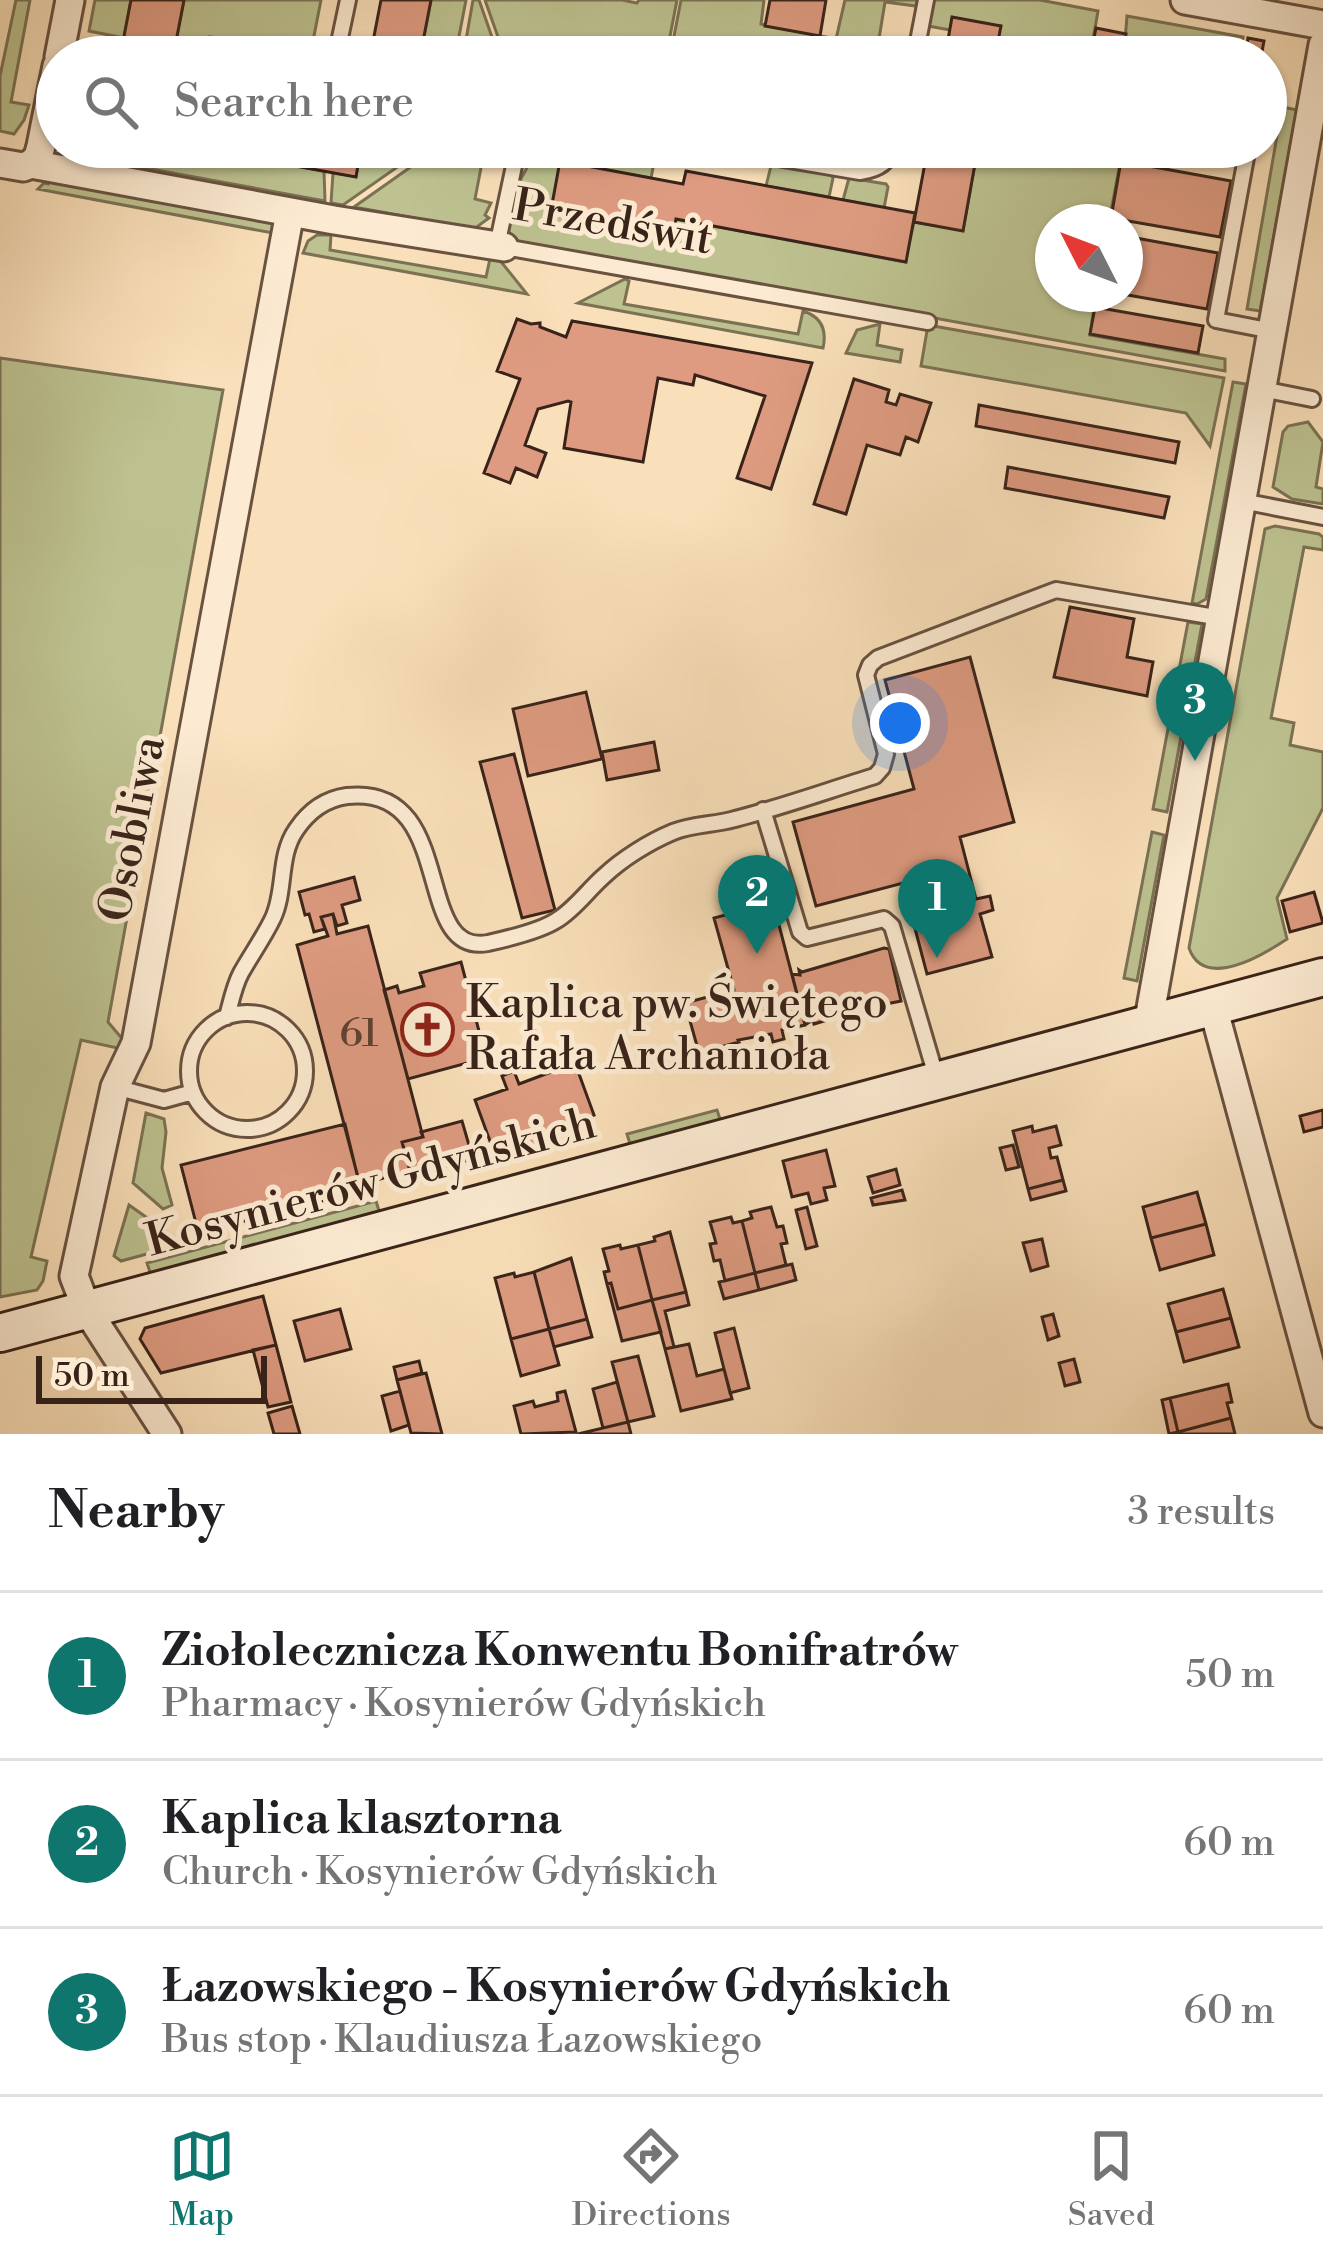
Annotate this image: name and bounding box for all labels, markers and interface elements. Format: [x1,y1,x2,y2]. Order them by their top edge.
search box [36,36,1287,168]
icon: search [78,69,144,135]
text: Search here [174,74,414,131]
street label: Przedświt [509,177,717,269]
north arrow [1035,204,1143,312]
pin: 3 [1156,662,1234,761]
your location [870,693,930,753]
street label: Osobliwa [87,731,179,927]
pin: 2 [718,855,796,954]
pin: 1 [898,859,976,958]
place label: Kaplica pw. Świętego Rafała Archanioła [466,972,888,1084]
church icon: Kaplica pw. Świętego Rafała Archanioła [399,1001,455,1057]
house number: 61 [339,1010,379,1059]
street label: Kosynierów Gdyńskich [140,1095,602,1271]
scale bar [36,1350,267,1403]
text: 50 m [54,1356,130,1397]
text: Nearby [48,1480,224,1544]
text: 3 results [1127,1488,1275,1537]
text: Ziołolecznicza Konwentu Bonifratrów [162,1623,958,1680]
text: 1 [78,1651,96,1700]
text: 50 m [1185,1651,1275,1700]
text: Pharmacy · Kosynierów Gdyńskich [162,1680,766,1729]
text: Kaplica klasztorna [162,1791,562,1848]
text: 2 [75,1819,99,1868]
text: 60 m [1183,1819,1275,1868]
text: Church · Kosynierów Gdyńskich [162,1848,717,1897]
text: Łazowskiego - Kosynierów Gdyńskich [162,1959,950,2016]
text: 3 [75,1987,99,2036]
text: 60 m [1183,1987,1275,2036]
text: Bus stop · Klaudiusza Łazowskiego [162,2016,762,2065]
tab: Map [169,2123,235,2236]
tab: Directions [572,2123,731,2236]
tab: Saved [1068,2123,1154,2236]

